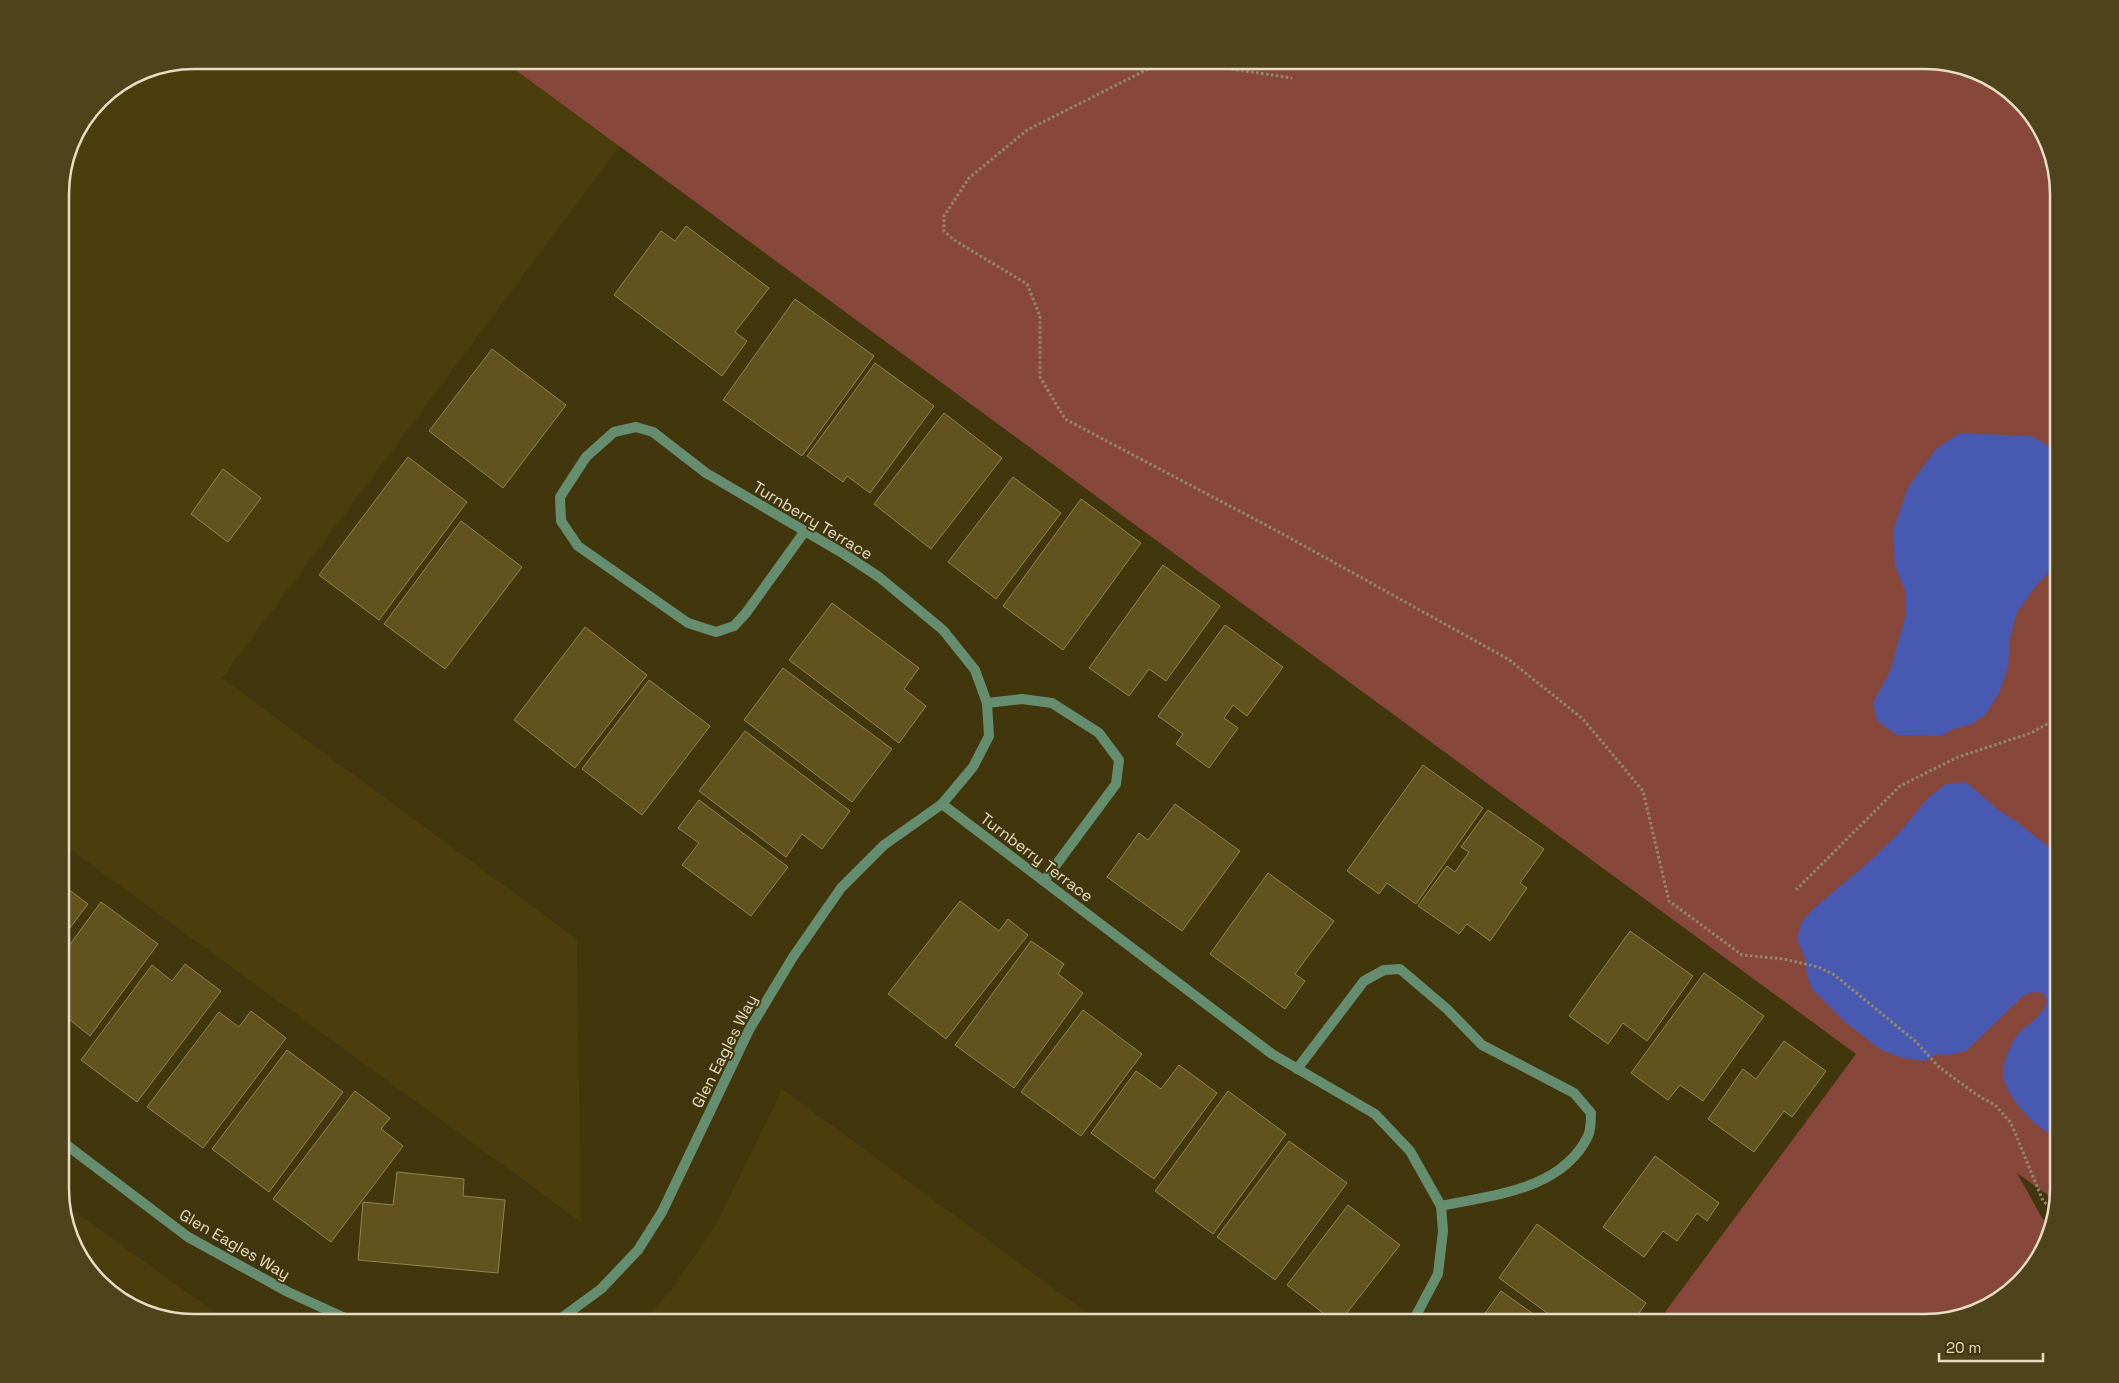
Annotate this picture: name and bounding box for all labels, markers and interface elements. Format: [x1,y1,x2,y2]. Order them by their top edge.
street label: Turnberry Terrace [749,476,877,565]
street label: Turnberry Terrace [976,808,1097,907]
street label: Glen Eagles Way [687,991,762,1112]
street label: Glen Eagles Way [176,1204,294,1285]
scale bar [1939,1330,2043,1362]
text: 20 m [1946,1338,1981,1357]

